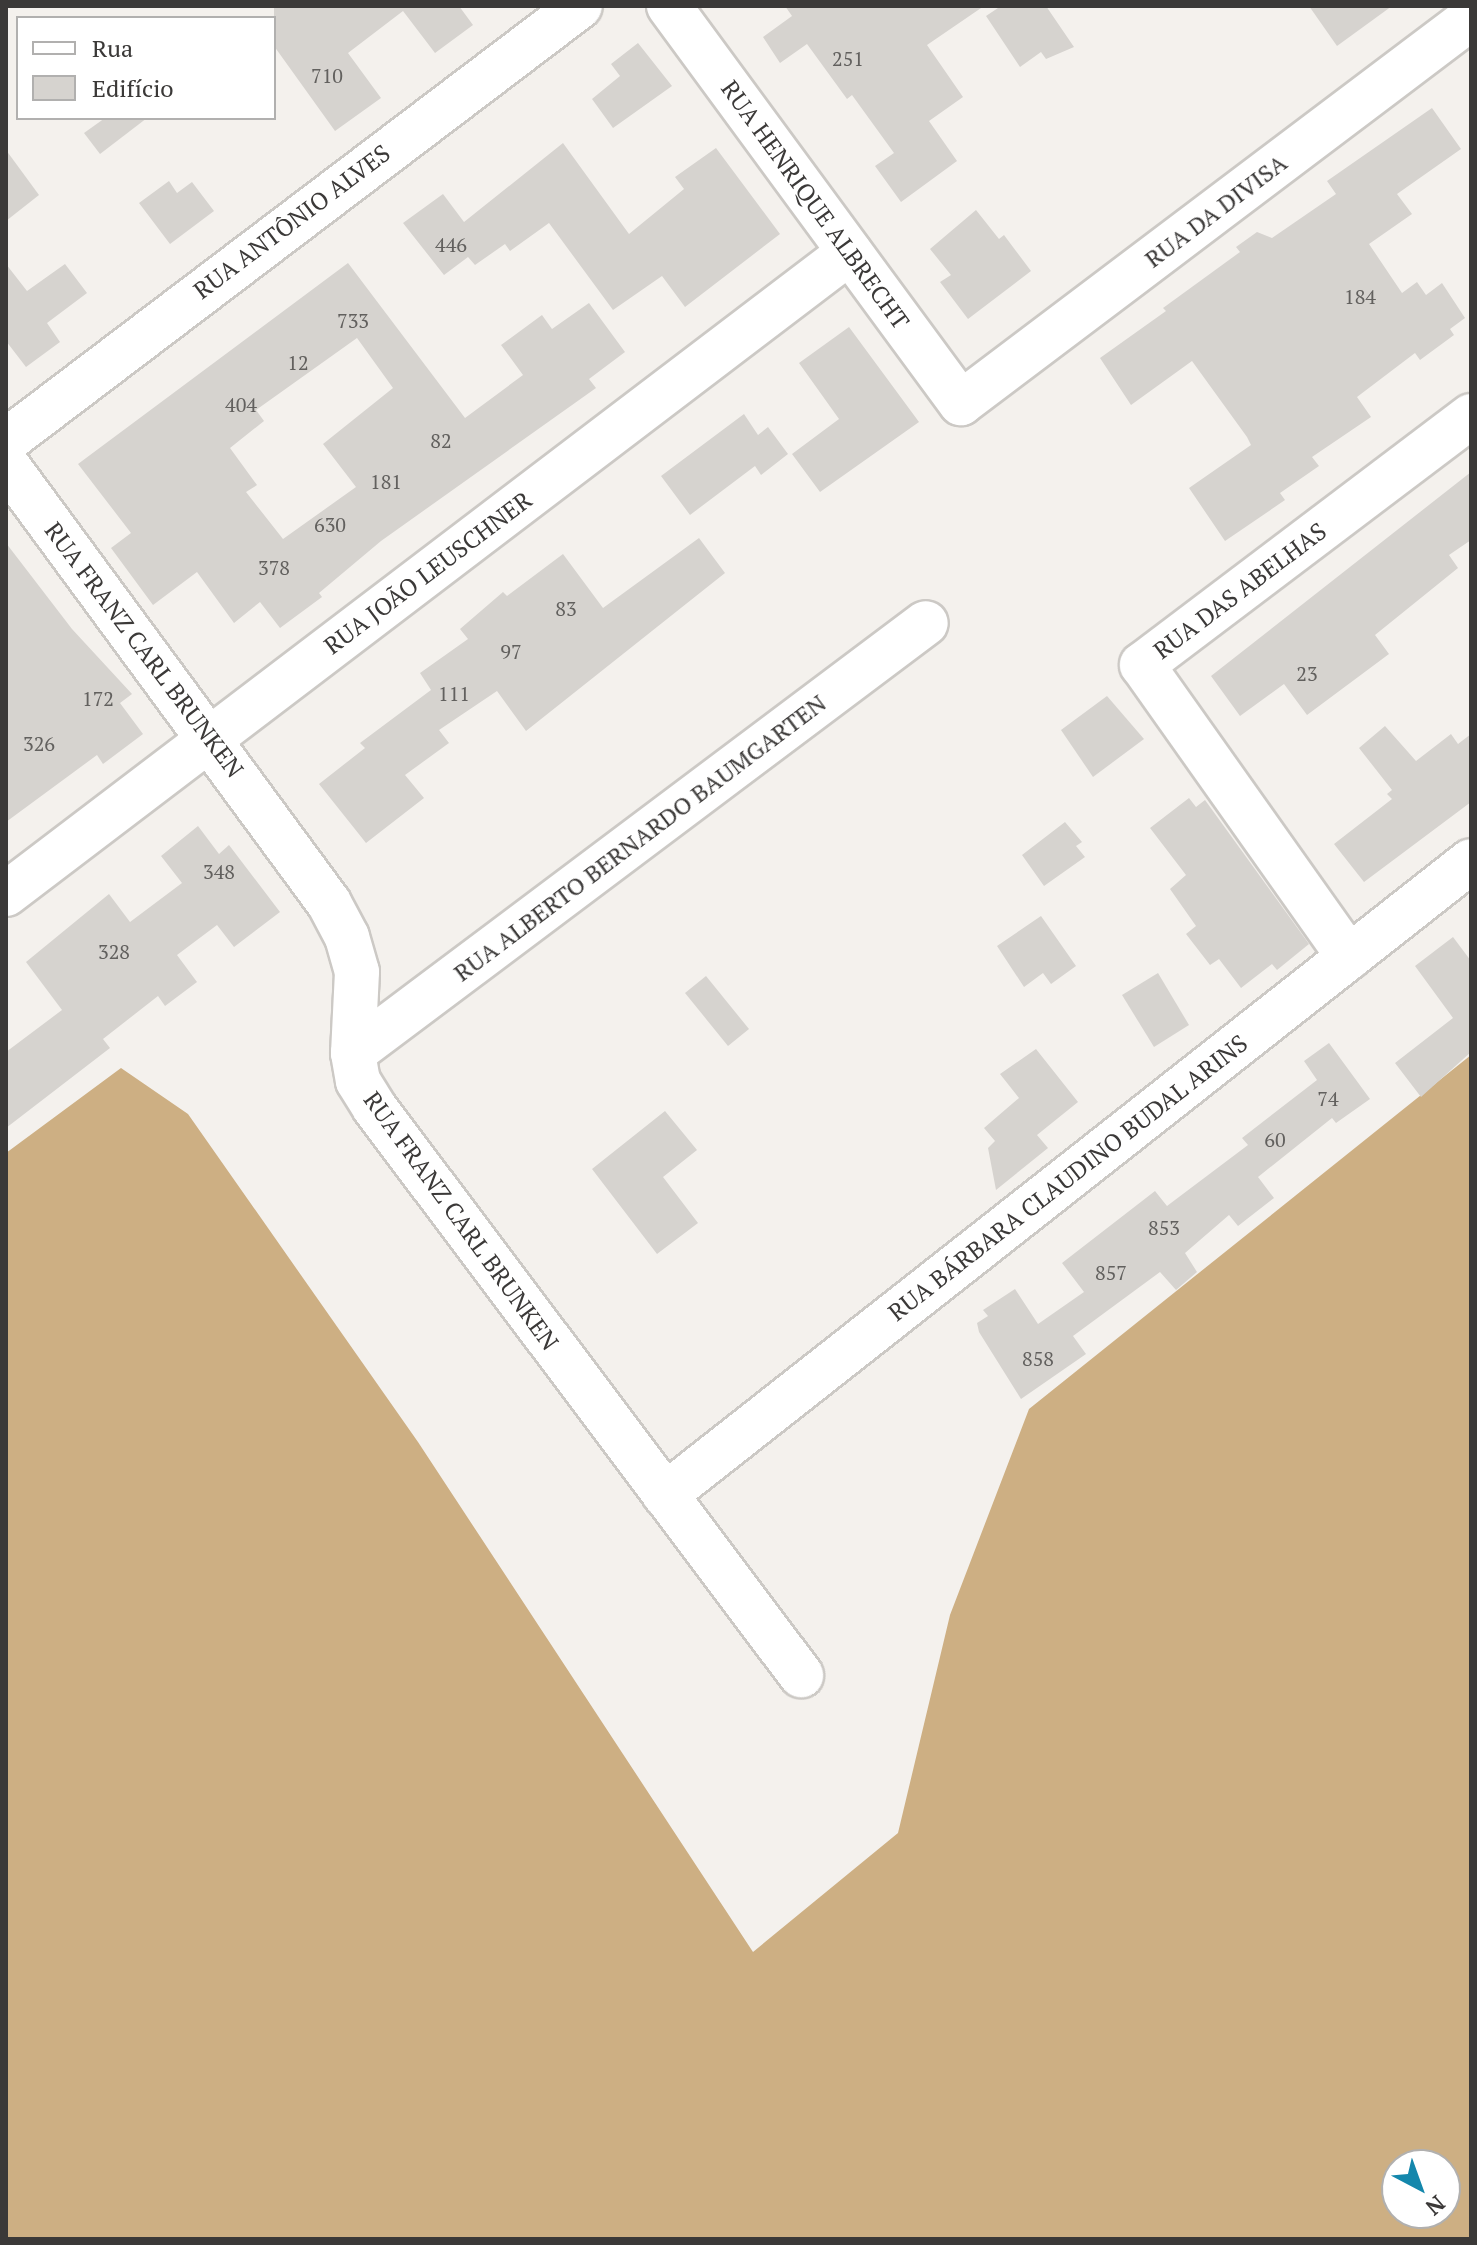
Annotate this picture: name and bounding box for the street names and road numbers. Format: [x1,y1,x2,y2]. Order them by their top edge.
street label: RUA HENRIQUE ALBRECHT [715,75,915,335]
street label: RUA ANTÔNIO ALVES [188,138,396,306]
street label: RUA DA DIVISA [1139,148,1293,274]
street label: RUA JOÃO LEUSCHNER [318,485,538,661]
street label: RUA FRANZ CARL BRUNKEN [38,516,250,784]
street label: RUA DAS ABELHAS [1148,516,1332,666]
street label: RUA ALBERTO BERNARDO BAUMGARTEN [448,688,832,988]
street label: RUA BÁRBARA CLAUDINO BUDAL ARINS [882,1028,1254,1328]
street label: RUA FRANZ CARL BRUNKEN [357,1086,565,1356]

